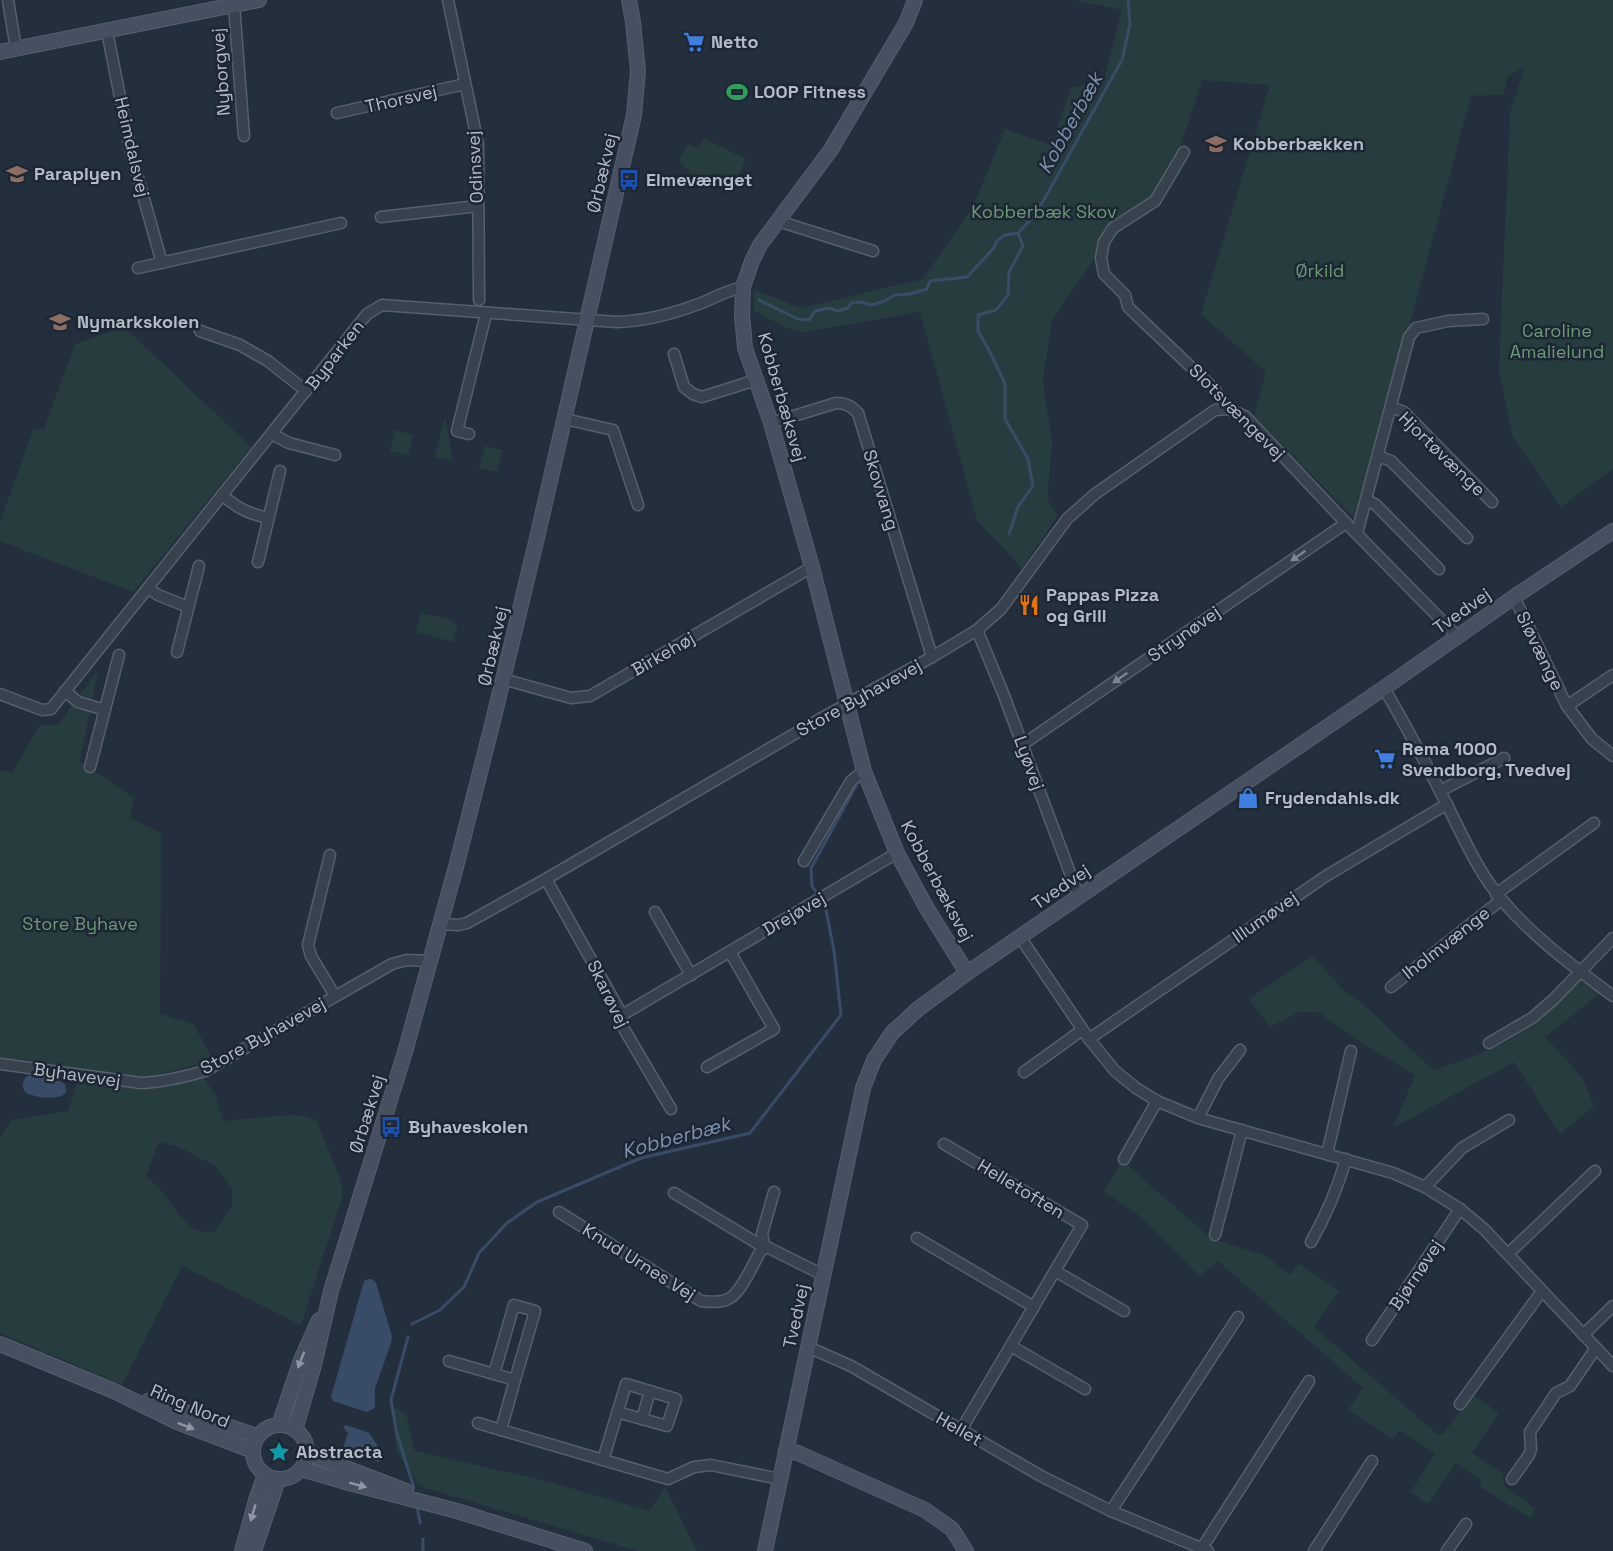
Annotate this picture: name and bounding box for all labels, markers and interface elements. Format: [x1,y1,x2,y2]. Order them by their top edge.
street label: Nyborgvej [206,27,235,117]
supermarket icon: Netto [682,30,706,54]
place label: Netto [711,30,759,53]
water label: Kobberbæk [1032,66,1109,178]
street label: Thorsvej [363,79,439,118]
sports icon: LOOP Fitness [725,80,749,104]
place label: LOOP Fitness [754,80,866,103]
street label: Heimdalsvej [110,94,155,199]
street label: Odinsvej [461,130,488,204]
street label: Ørbækvej [581,131,622,215]
school or university icon: Kobberbækken [1204,132,1228,156]
place label: Kobberbækken [1233,132,1364,155]
school or university icon: Paraplyen [5,162,29,186]
place label: Paraplyen [34,162,121,185]
bus stop icon: Elmevænget [617,168,641,192]
place label: Elmevænget [646,168,753,191]
park label: Kobberbæk Skov [971,200,1117,223]
park label: Ørkild [1296,259,1344,282]
school or university icon: Nymarkskolen [48,310,72,334]
place label: Nymarkskolen [77,310,199,333]
street label: Byparken [300,315,369,394]
park label: Caroline Amalielund [1510,319,1604,363]
street label: Kobberbæksvej [753,329,812,464]
street label: Slotsvængevej [1184,359,1290,465]
street label: Hjortøvænge [1394,406,1491,501]
street label: Skovvang [858,447,905,533]
one-way arrow [1290,550,1306,562]
street label: Tvedvej [1428,582,1495,639]
place label: Pappas Pizza og Grill [1046,583,1160,627]
restaurant icon: Pappas Pizza og Grill [1017,593,1041,617]
street label: Strynøvej [1143,600,1224,667]
street label: Ørbækvej [472,604,513,688]
street label: Siøvænge [1511,607,1570,694]
street label: Birkehøj [627,626,699,681]
street label: Store Byhavevej [792,654,925,741]
one-way arrow [1112,672,1128,684]
street label: Lyøvej [1009,733,1050,793]
place label: Rema 1000 Svendborg, Tvedvej [1402,737,1571,781]
supermarket icon: Rema 1000 Svendborg, Tvedvej [1373,747,1397,771]
shop icon: Frydendahls.dk [1236,786,1260,810]
place label: Frydendahls.dk [1265,786,1400,809]
street label: Kobberbæksvej [896,816,979,945]
street label: Tvedvej [1027,859,1094,914]
street label: Drejøvej [758,886,829,941]
street label: Illumøvej [1227,886,1302,947]
street label: Iholmvænge [1397,901,1494,984]
park label: Store Byhave [22,912,138,935]
street label: Skarøvej [582,956,635,1031]
street label: Store Byhavevej [196,992,329,1079]
street label: Byhavevej [32,1057,122,1092]
street label: Ørbækvej [344,1072,389,1156]
water label: Kobberbæk [619,1109,735,1164]
bus stop icon: Byhaveskolen [379,1115,403,1139]
place label: Byhaveskolen [408,1115,528,1138]
street label: Helletoften [973,1154,1069,1224]
street label: Knud Urnes Vej [578,1218,700,1306]
street label: Bjørnøvej [1384,1235,1448,1315]
street label: Tvedvej [777,1282,814,1350]
one-way arrow [296,1352,306,1370]
street label: Ring Nord [147,1379,233,1433]
street label: Hellet [932,1406,987,1451]
one-way arrow [177,1421,195,1431]
place icon: Abstracta [267,1440,291,1464]
place label: Abstracta [296,1440,383,1463]
one-way arrow [348,1481,367,1491]
one-way arrow [248,1504,257,1522]

